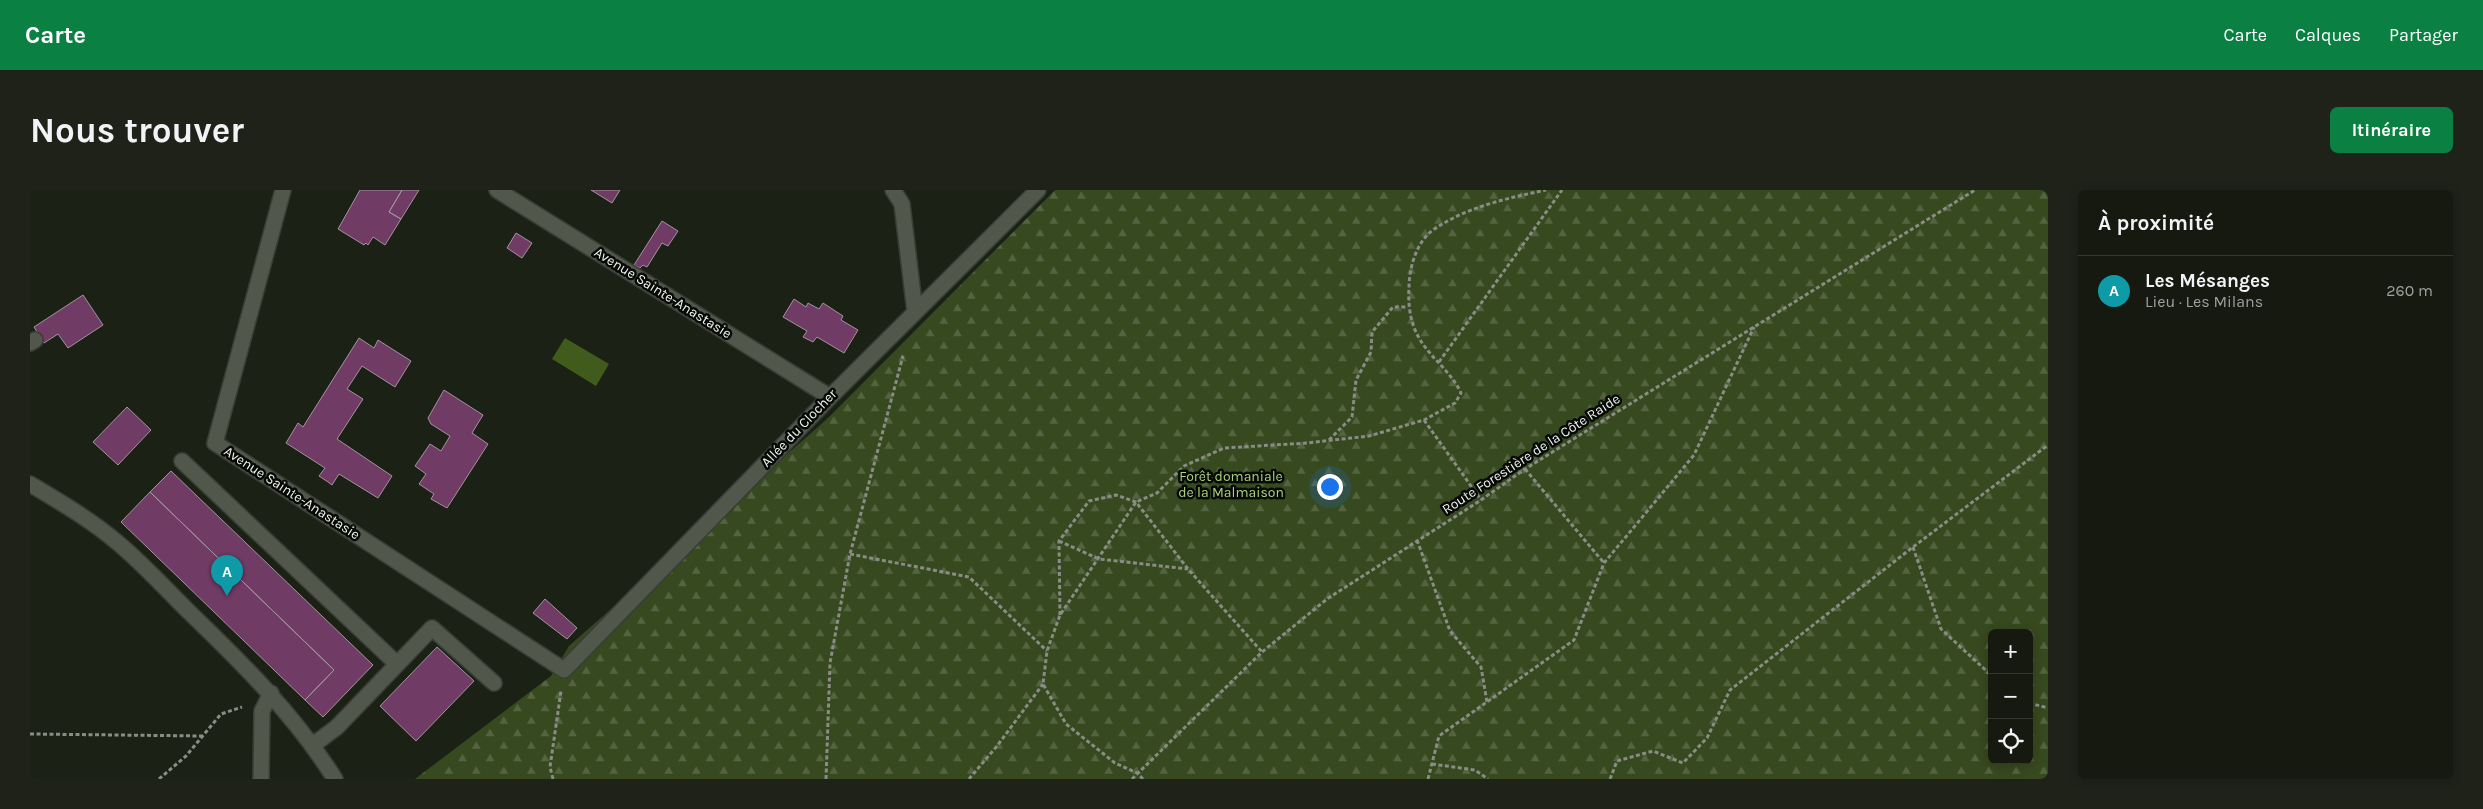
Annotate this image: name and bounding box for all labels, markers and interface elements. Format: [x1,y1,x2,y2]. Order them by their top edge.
text: Carte [25,21,86,49]
text: Carte [2223,24,2267,46]
text: Calques [2295,24,2361,46]
text: Partager [2389,24,2458,46]
button: Itinéraire [2330,107,2453,153]
text: Nous trouver [30,110,244,151]
text: À proximité [2098,211,2214,235]
street label: Avenue Sainte-Anastasie [591,244,735,342]
text: Les Mésanges [2145,270,2270,292]
text: A [2109,281,2119,300]
text: 260 m [2386,281,2433,300]
text: Lieu · Les Milans [2145,292,2263,311]
street label: Allée du Clocher [758,385,841,471]
street label: Route Forestière de la Côte Raide [1439,390,1623,518]
street label: Avenue Sainte-Anastasie [221,443,363,543]
park label: Forêt domaniale de la Malmaison [1178,468,1284,501]
your location [1317,474,1343,500]
pin: A [211,555,243,596]
map controls [1988,629,2033,764]
button: + [1988,629,2033,674]
button: − [1988,674,2033,719]
button: locate [1988,719,2033,764]

